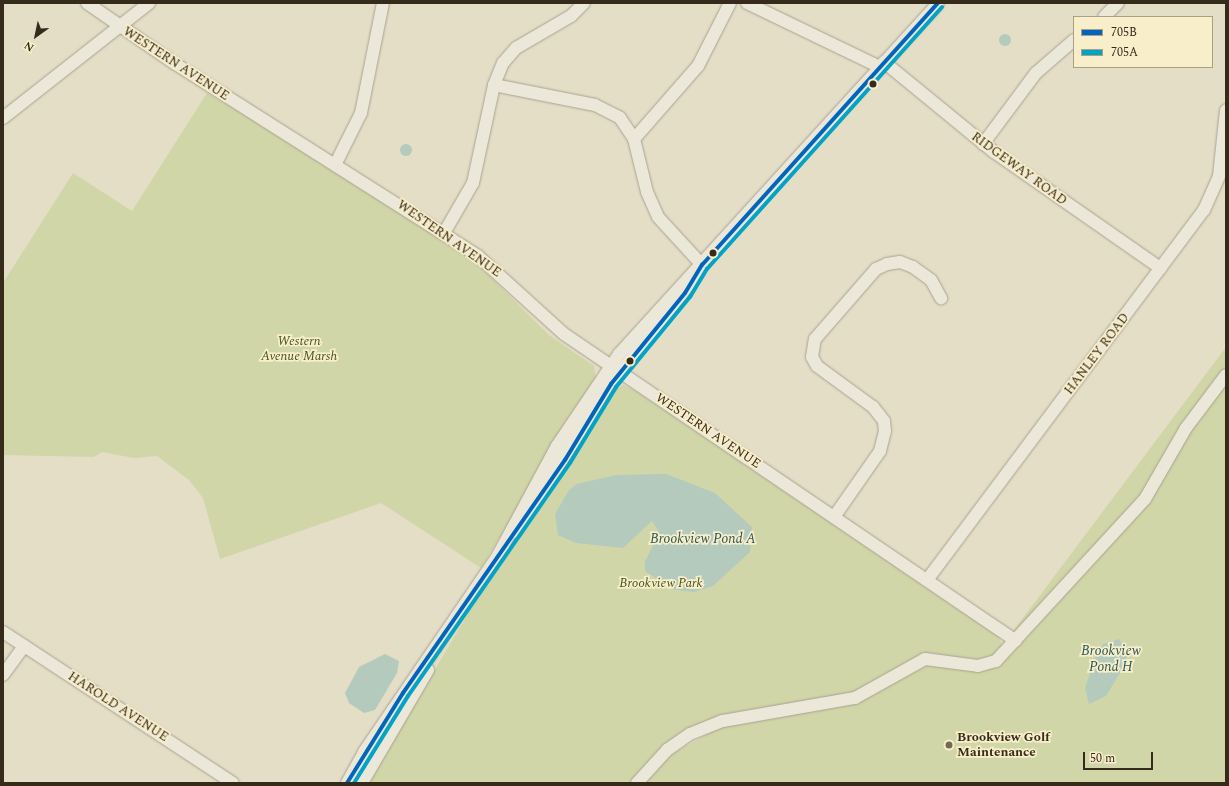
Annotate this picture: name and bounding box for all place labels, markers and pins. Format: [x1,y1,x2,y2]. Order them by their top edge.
unlabelled marker [868,79,878,89]
unlabelled marker [708,248,718,258]
unlabelled marker [625,356,635,366]
place label: Brookview Golf Maintenance [957,730,1050,761]
marker: Brookview Golf Maintenance [944,740,954,750]

